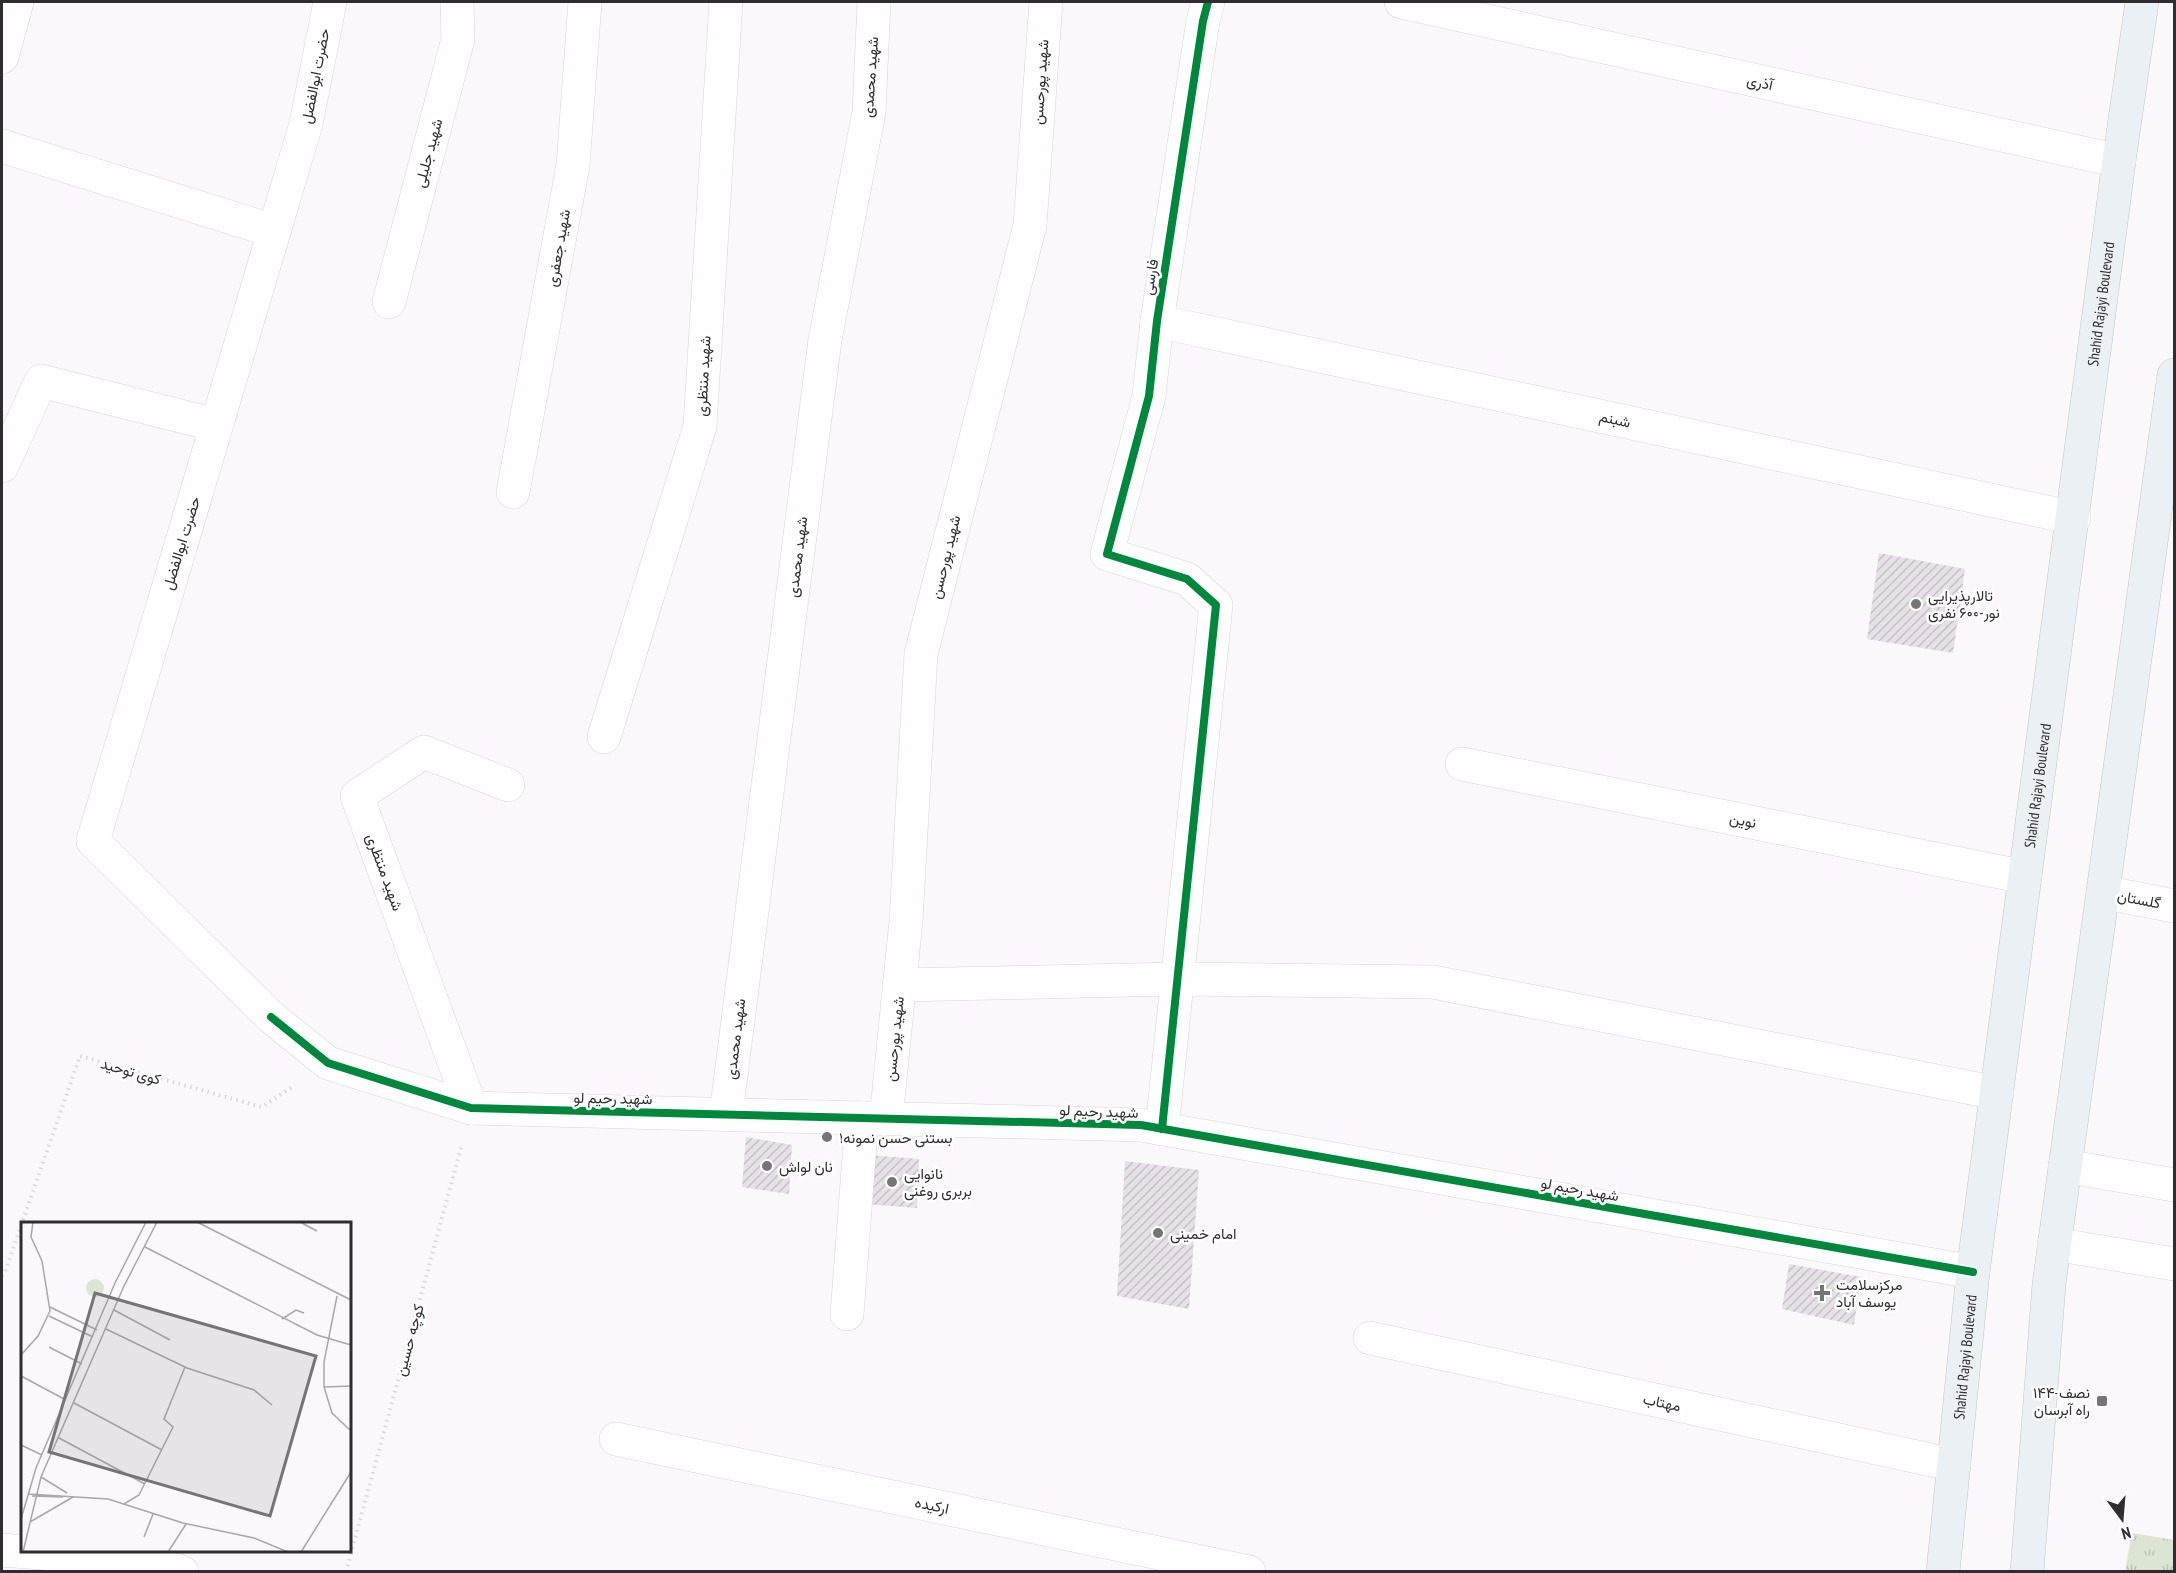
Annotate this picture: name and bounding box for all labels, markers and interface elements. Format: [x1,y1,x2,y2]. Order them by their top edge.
street label: حضرت ابوالفضل [296,27,334,125]
street label: شهید محمدی [858,36,883,118]
street label: شهید پورحسن [1028,39,1053,125]
street label: آذری [1745,70,1776,95]
street label: شهید جلیلی [410,116,447,190]
street label: شهید جعفری [542,208,575,288]
street label: Shahid Rajayi Boulevard [2083,241,2118,367]
street label: فارسی [1138,257,1163,297]
street label: شهید منتظری [691,335,716,417]
street label: شبنم [1597,406,1633,433]
street label: حضرت ابوالفضل [158,494,204,592]
street label: شهید پورحسن [925,513,966,601]
street label: شهید محمدی [783,515,812,599]
place label: تالارپذیرایی نور-۶۰۰ نفری [1928,586,2000,623]
marker: تالارپذیرایی نور-۶۰۰ نفری [1909,597,1923,611]
street label: Shahid Rajayi Boulevard [2019,722,2054,849]
street label: نوین [1728,808,1758,833]
street label: شهید منتظری [361,831,408,914]
street label: گلستان [2116,885,2163,913]
street label: شهید پورحسن [880,995,909,1083]
street label: شهید محمدی [721,997,750,1081]
street label: کوی توحید [98,1053,164,1090]
street label: شهید رحیم لو [573,1088,653,1109]
street label: شهید رحیم لو [1059,1100,1139,1123]
place label: بستنی حسن نمونه۱ [839,1128,952,1148]
marker: بستنی حسن نمونه۱ [820,1130,834,1144]
place label: نان لواش [779,1157,833,1177]
marker: نان لواش [760,1159,774,1173]
place label: نانوایی بربری روغنی [904,1164,972,1201]
street label: شهید رحیم لو [1539,1173,1621,1206]
marker: نانوایی بربری روغنی [885,1175,899,1189]
inset map [21,1222,351,1552]
place label: امام خمینی [1170,1224,1236,1244]
marker: امام خمینی [1151,1226,1165,1240]
place label: مرکزسلامت یوسف آباد [1836,1275,1902,1311]
marker: مرکزسلامت یوسف آباد [1813,1284,1831,1302]
street label: Shahid Rajayi Boulevard [1949,1294,1980,1420]
street label: کوچه حسین [390,1302,429,1378]
place label: ۱۴۴-نصف راه آبرسان [2033,1383,2090,1419]
street label: مهتاب [1641,1389,1683,1415]
marker: ۱۴۴-نصف راه آبرسان [2095,1394,2109,1408]
north arrow [2092,1489,2152,1549]
street label: ارکیده [913,1492,951,1518]
text: N [2119,1523,2133,1544]

